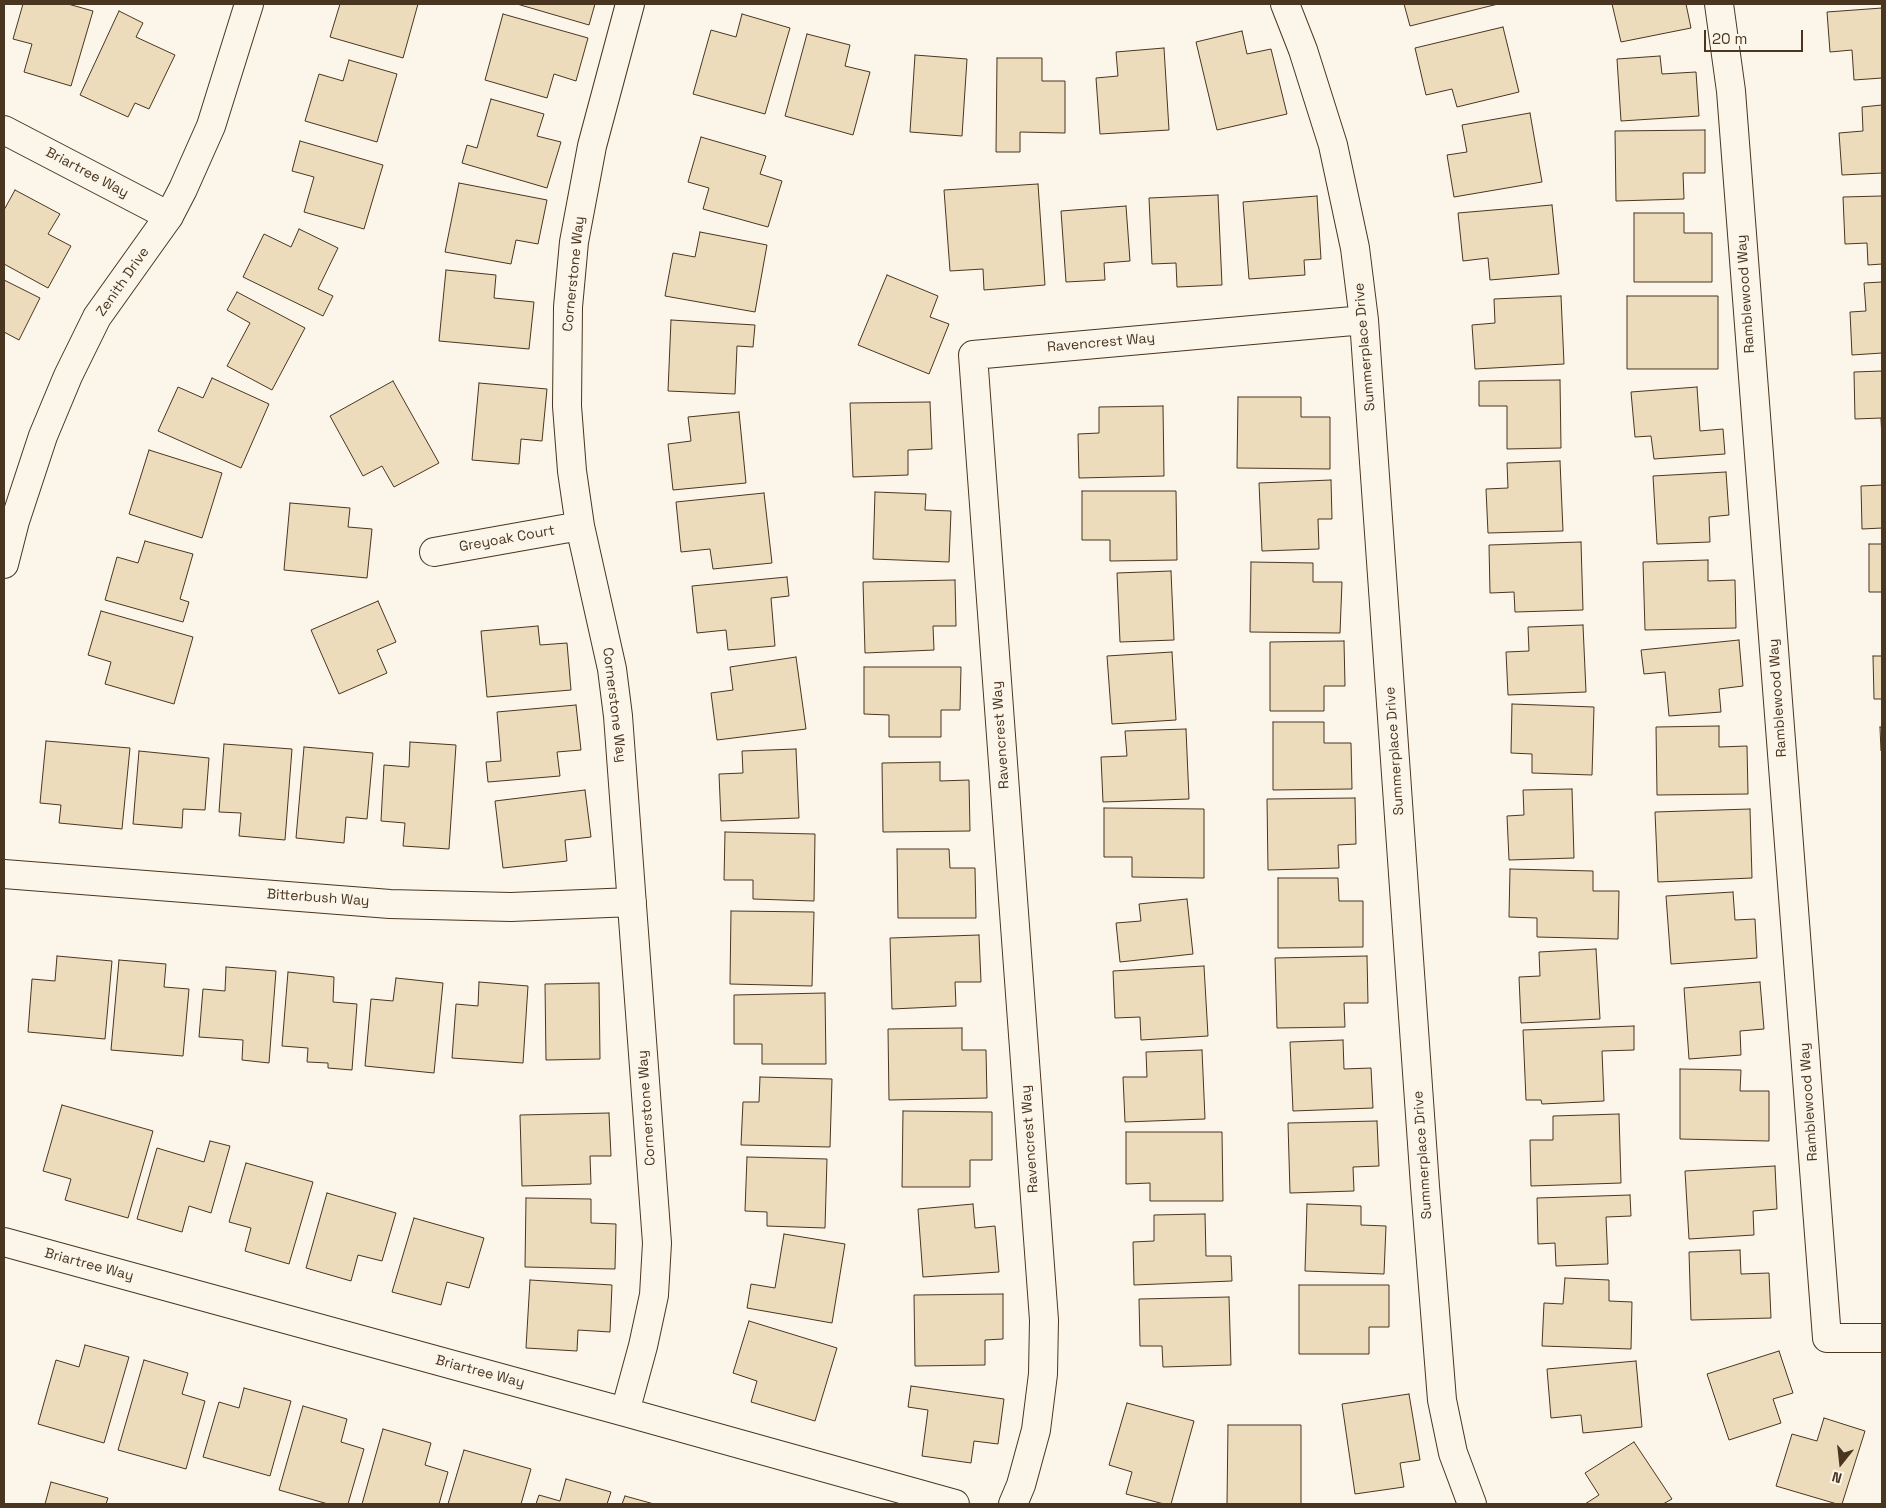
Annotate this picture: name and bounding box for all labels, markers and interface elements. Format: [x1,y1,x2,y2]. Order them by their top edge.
scale bar [1706,20,1805,52]
text: 20 m [1712,29,1747,48]
street label: Briartree Way [43,144,131,202]
street label: Cornerstone Way [560,215,588,333]
street label: Ramblewood Way [1733,234,1759,354]
street label: Zenith Drive [93,244,153,320]
street label: Summerplace Drive [1351,282,1379,412]
street label: Ravencrest Way [1046,330,1156,356]
street label: Greyoak Court [458,522,556,556]
street label: Ramblewood Way [1765,638,1791,758]
street label: Cornerstone Way [599,646,629,764]
street label: Ravencrest Way [989,680,1013,790]
street label: Summerplace Drive [1382,686,1408,816]
street label: Bitterbush Way [266,886,370,910]
street label: Ramblewood Way [1796,1042,1822,1162]
street label: Cornerstone Way [635,1050,659,1166]
street label: Ravencrest Way [1018,1084,1042,1194]
street label: Summerplace Drive [1410,1090,1436,1220]
street label: Briartree Way [43,1245,135,1285]
street label: Briartree Way [434,1352,526,1392]
north arrow [1816,1438,1866,1488]
text: N [1830,1467,1844,1487]

